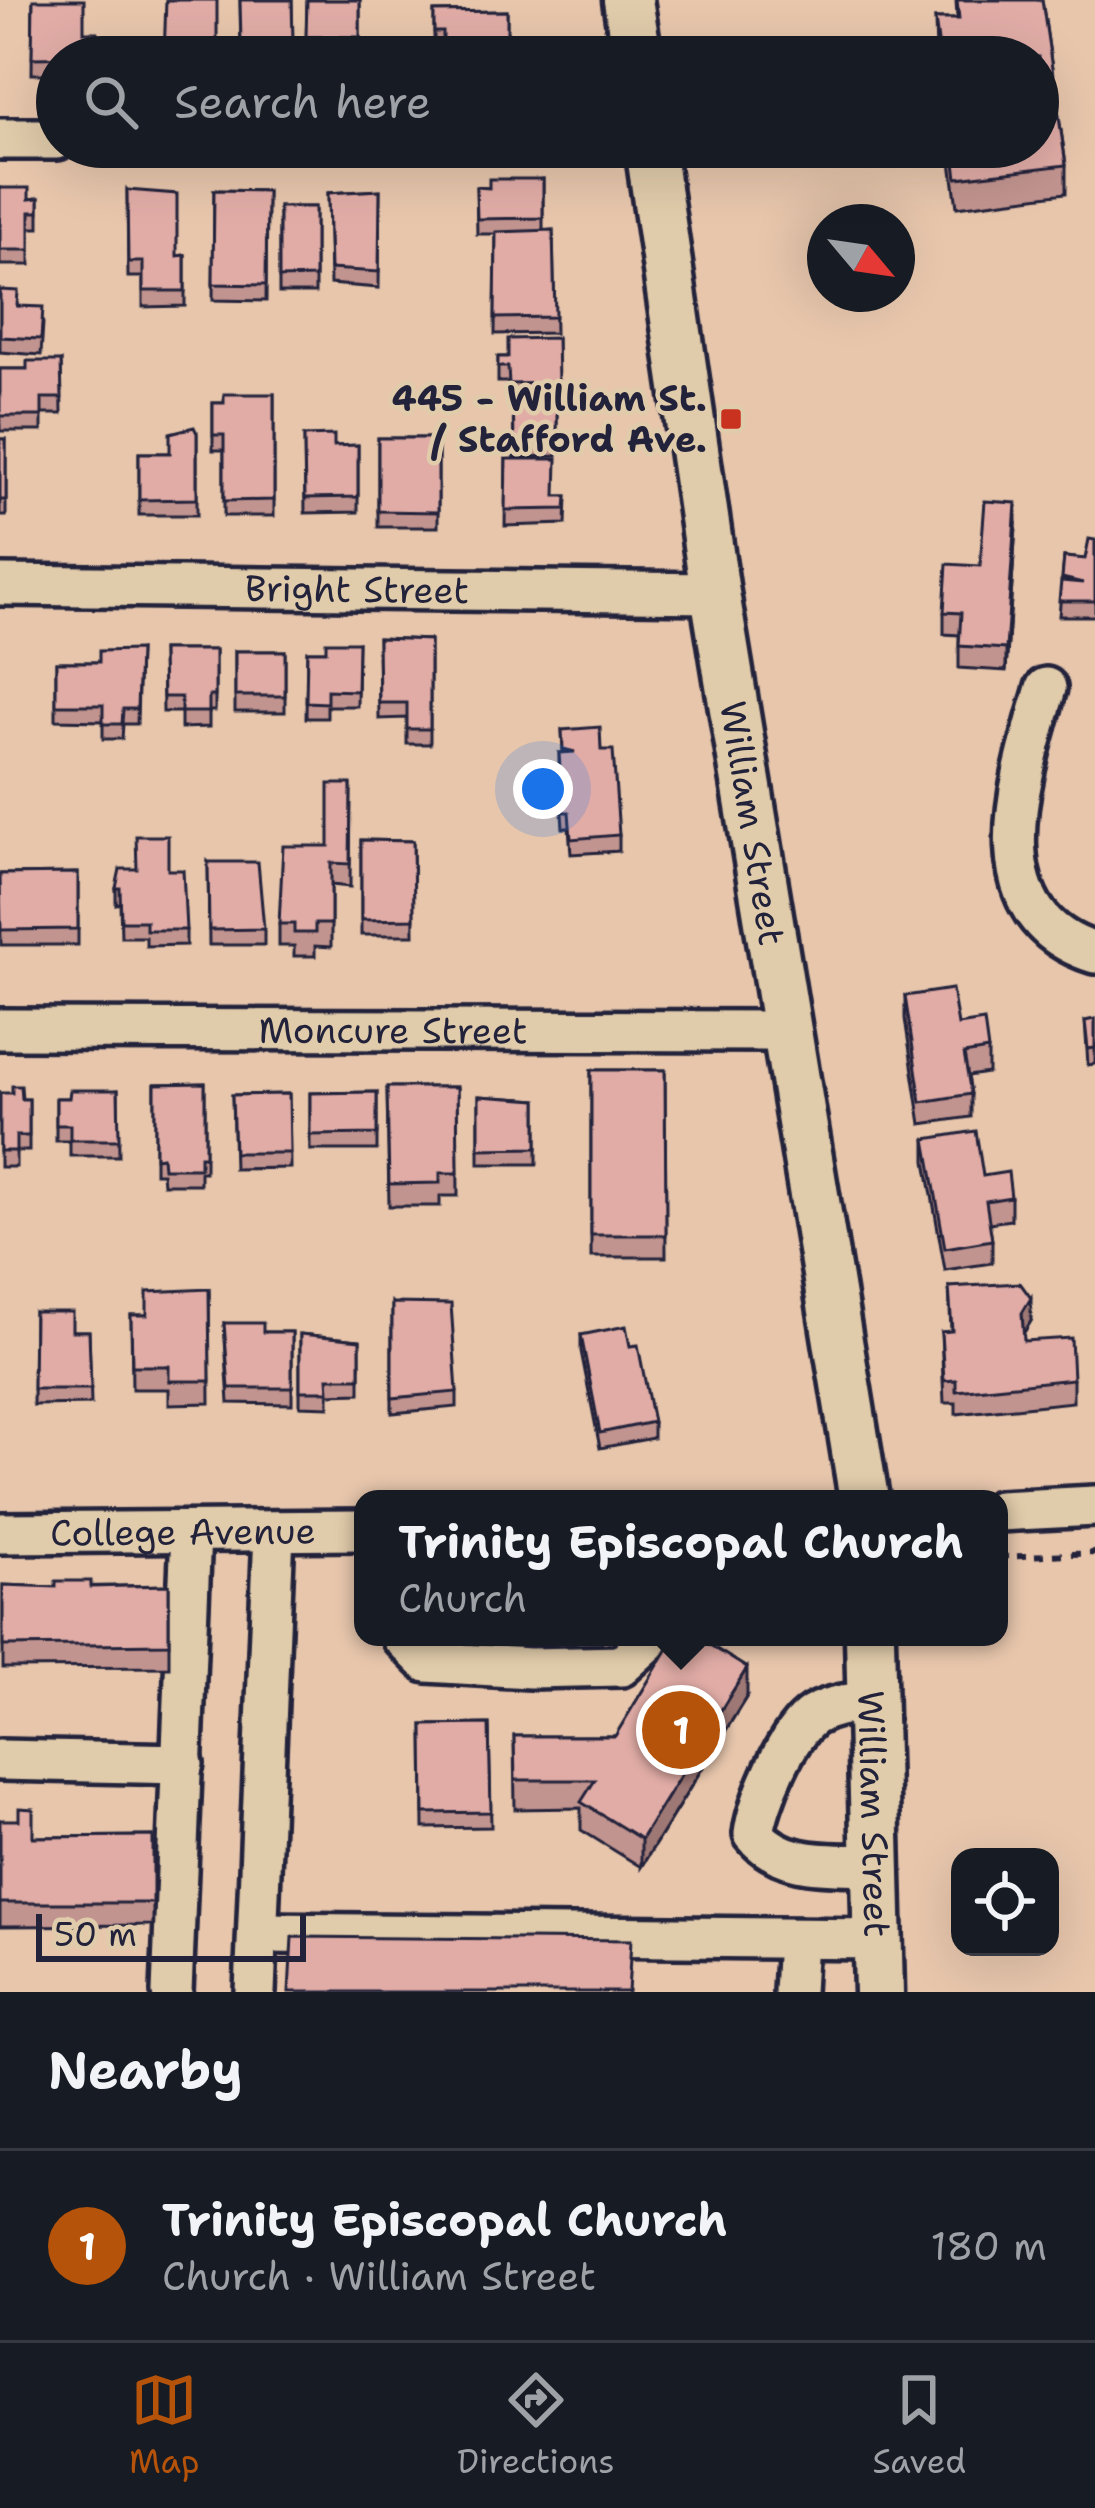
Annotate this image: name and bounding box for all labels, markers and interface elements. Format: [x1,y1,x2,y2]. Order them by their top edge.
search box [36,36,1059,168]
icon: search [78,69,144,135]
text: Search here [174,72,431,132]
north arrow [807,204,915,312]
place label: 445 - William St. / Stafford Ave. [392,374,707,464]
marker: 445 - William St. / Stafford Ave. [718,406,744,432]
street label: Bright Street [245,563,469,615]
street label: William Street [709,697,797,949]
your location [513,759,573,819]
street label: Moncure Street [258,1005,528,1055]
popup [354,1490,1008,1646]
street label: College Avenue [50,1506,316,1557]
text: Trinity Episcopal Church [398,1512,964,1572]
text: Church [398,1572,527,1624]
pin: 1 [642,1685,720,1775]
street label: William Street [847,1690,902,1938]
map controls [951,1848,1059,1956]
button: locate [951,1848,1059,1956]
scale bar [36,1908,306,1961]
text: 50 m [54,1912,137,1957]
text: Nearby [48,2036,243,2104]
text: Trinity Episcopal Church [162,2190,727,2250]
text: 1 [78,2220,96,2272]
text: 180 m [931,2220,1047,2272]
text: Church · William Street [162,2250,596,2302]
tab: Map [129,2367,200,2484]
tab: Directions [457,2367,615,2484]
tab: Saved [872,2367,966,2484]

